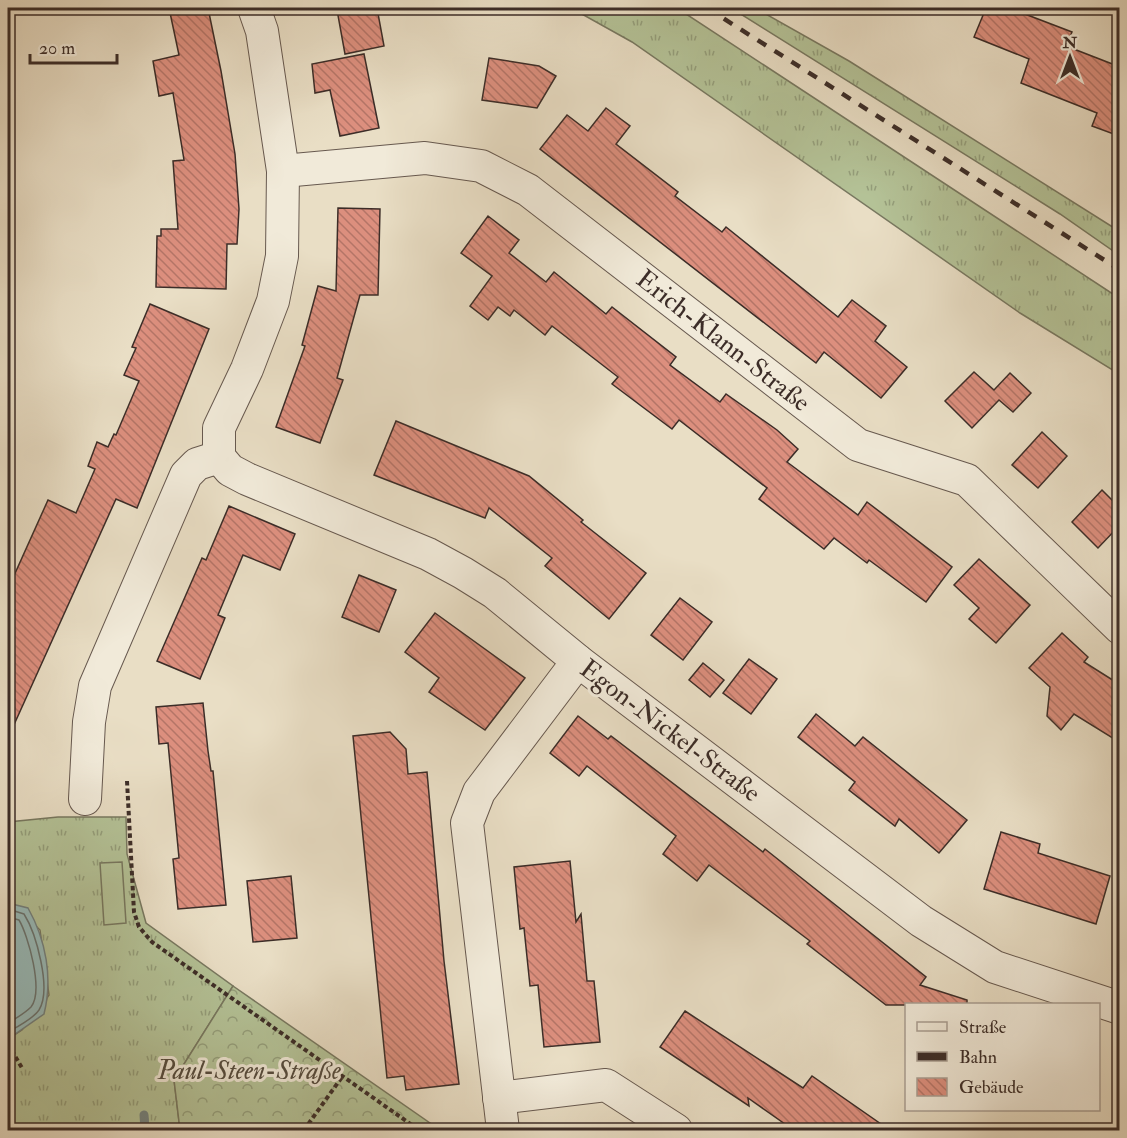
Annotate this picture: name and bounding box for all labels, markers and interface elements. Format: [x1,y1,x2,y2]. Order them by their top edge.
scale bar [30,27,117,65]
north arrow [1040,27,1100,87]
text: N [1062,33,1078,53]
text: 20 m [39,37,75,60]
street label: Erich-Klann-Straße [630,263,816,419]
street label: Egon-Nickel-Straße [574,653,767,809]
legend [905,1003,1100,1111]
text: Straße [959,1016,1007,1039]
text: Bahn [959,1046,997,1069]
park label: Paul-Steen-Straße [156,1055,341,1087]
text: Gebäude [959,1076,1024,1099]

